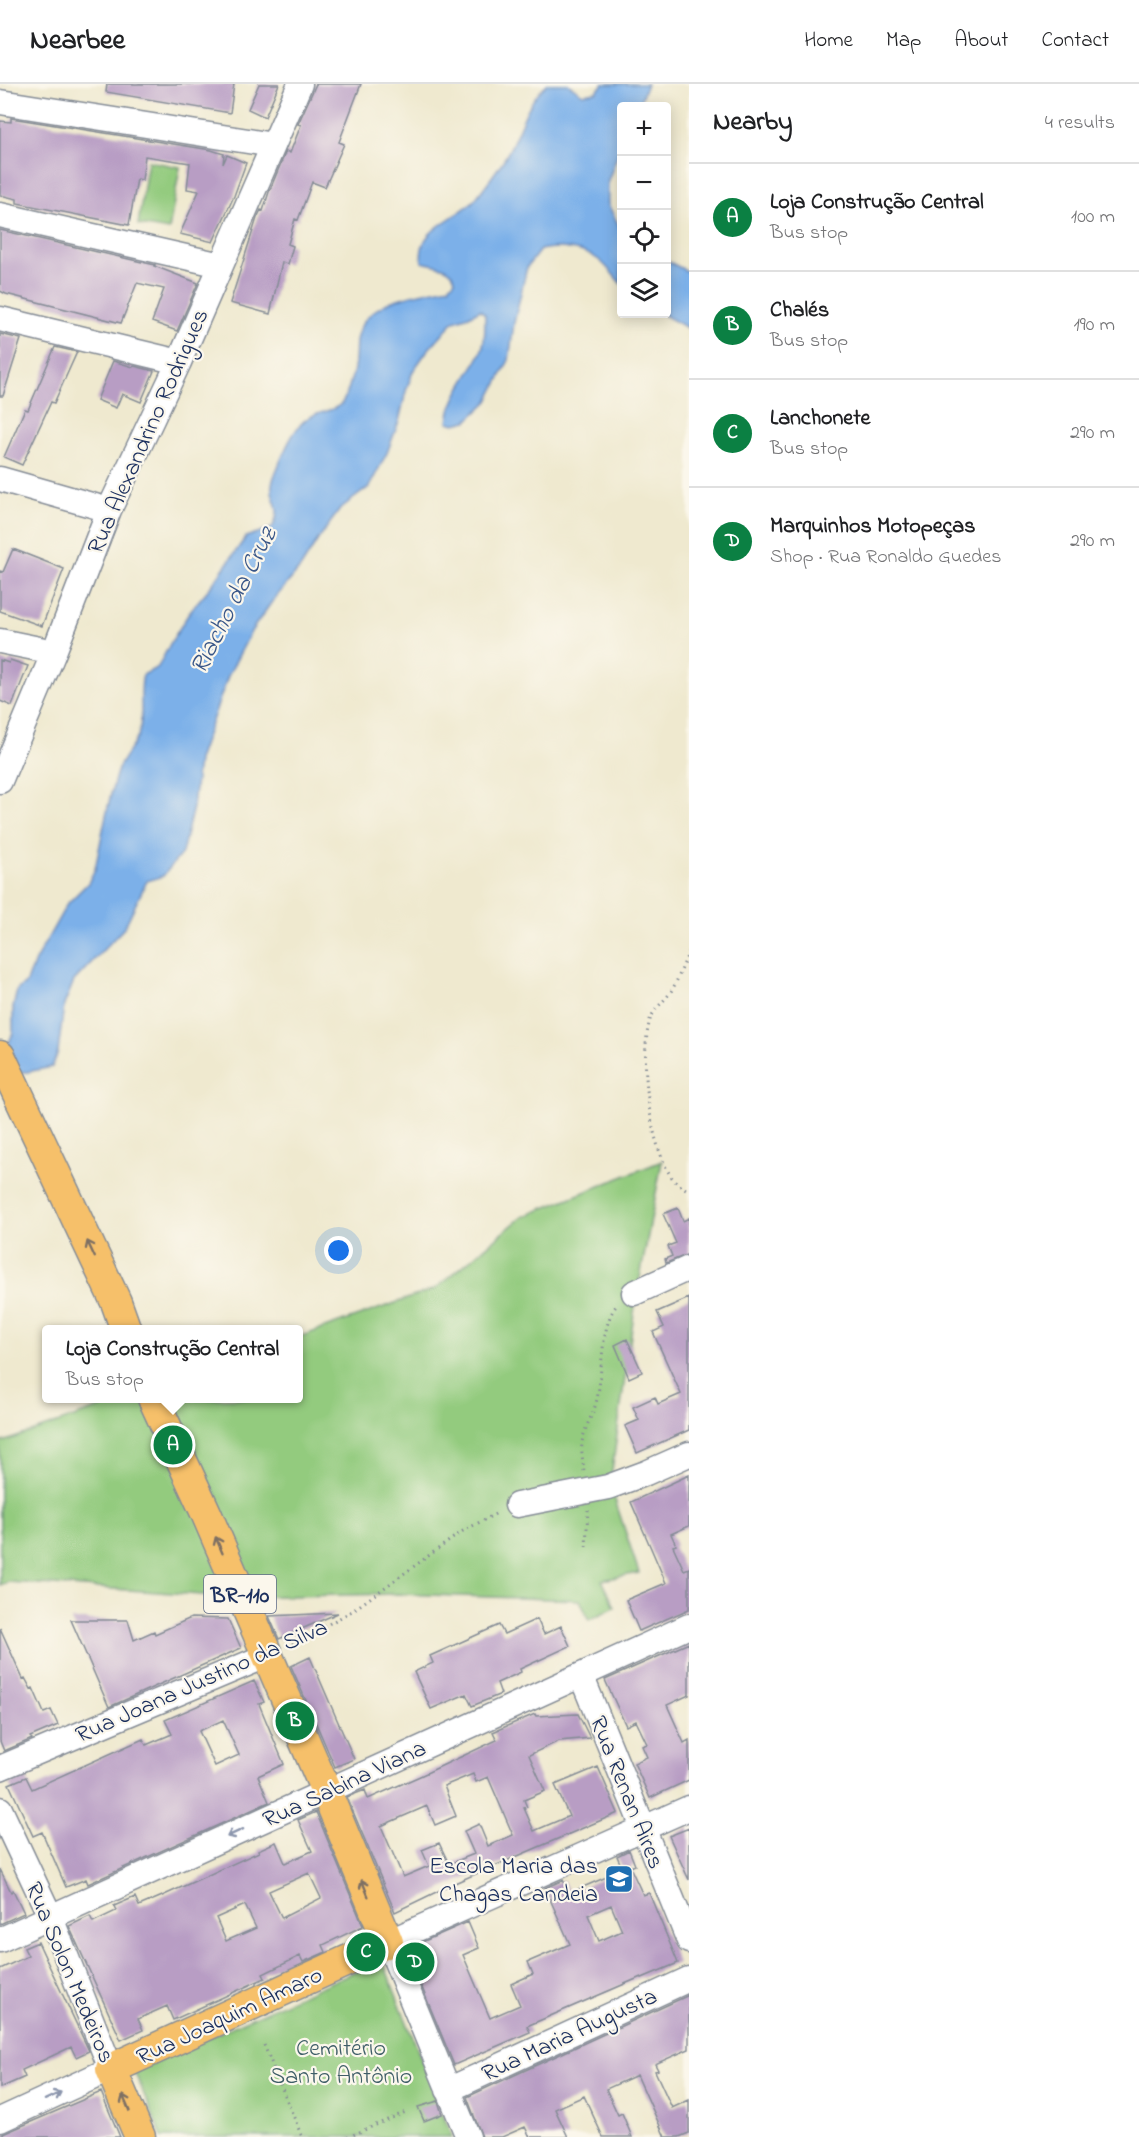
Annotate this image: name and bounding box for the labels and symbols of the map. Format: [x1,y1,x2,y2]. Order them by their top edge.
street label: Rua Alexandrino Rodrigues [79,304,219,560]
water label: Riacho da Cruz [181,519,289,681]
your location [324,1236,353,1265]
one-way arrow [84,1240,96,1258]
pin: A [154,1422,192,1468]
one-way arrow [213,1536,224,1554]
road number: BR-110 [204,1575,276,1613]
street label: Rua Joana Justino da Silva [70,1611,334,1754]
pin: B [276,1698,314,1744]
street label: Rua Renan Aires [579,1711,672,1875]
street label: Rua Sabina Viana [258,1732,432,1838]
one-way arrow [226,1828,244,1839]
place label: Escola Maria das Chagas Candeia [429,1850,598,1913]
school or university icon: Escola Maria das Chagas Candeia [603,1863,635,1895]
street label: Rua Solon Medeiros [15,1877,123,2069]
one-way arrow [359,1879,370,1897]
pin: C [346,1930,386,1974]
pin: D [396,1940,434,1984]
street label: Rua Joaquim Amaro [131,1959,329,2076]
street label: Rua Maria Augusta [476,1980,664,2092]
park label: Cemitério Santo Antônio [270,2032,412,2095]
one-way arrow [44,2089,62,2101]
one-way arrow [120,2094,131,2113]

